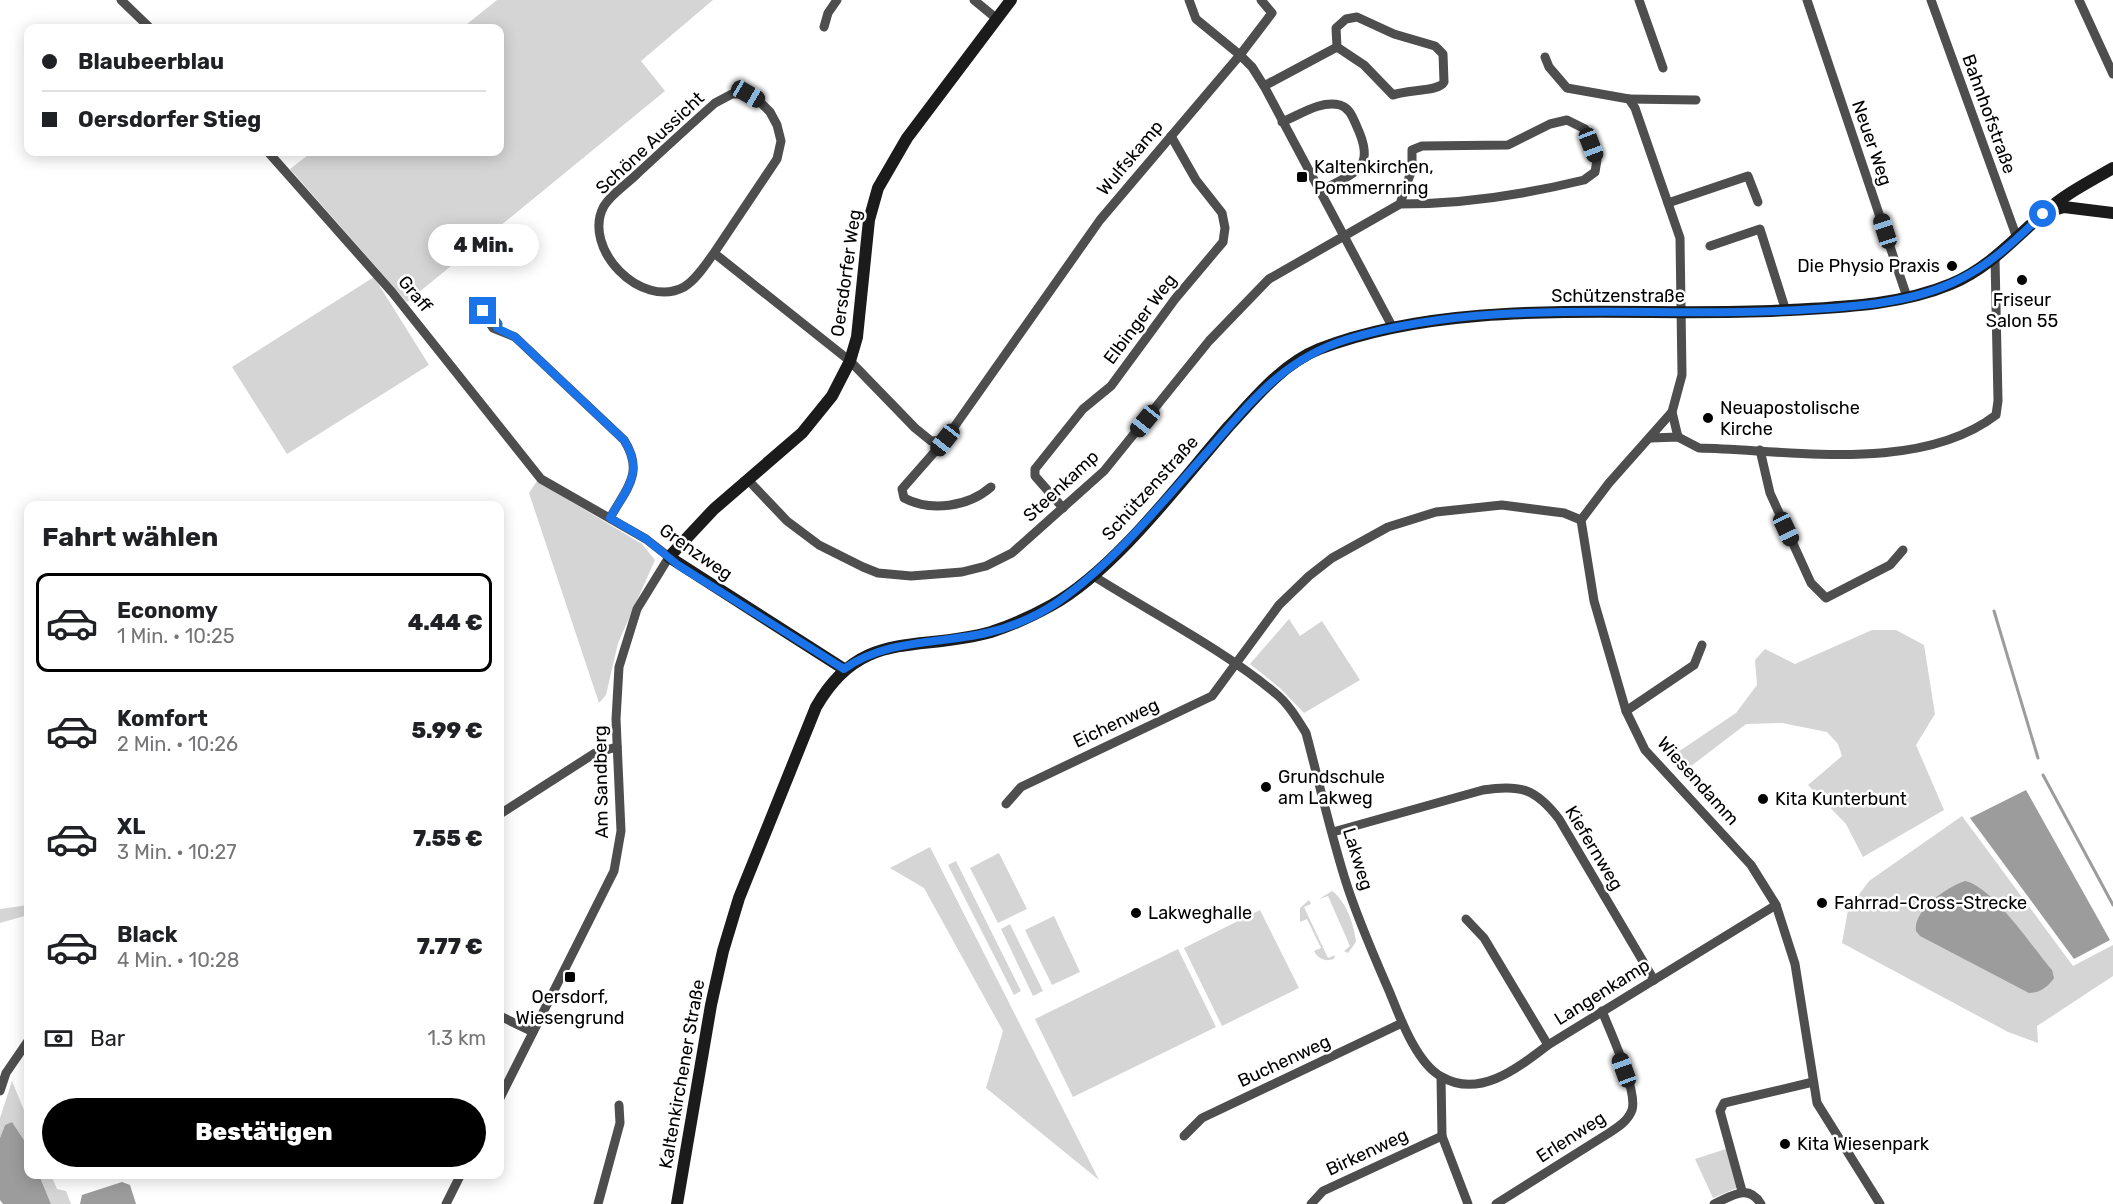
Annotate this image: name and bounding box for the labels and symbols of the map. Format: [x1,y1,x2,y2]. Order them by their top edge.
street label: Bahnhofstraße [1957,51,2021,177]
car [728,77,768,111]
street label: Schöne Aussicht [591,87,709,199]
street label: Neuer Weg [1847,97,1897,189]
street label: Wulfskamp [1092,116,1168,200]
car [1576,125,1606,165]
place label: Kaltenkirchen, Pommernring [1314,156,1434,199]
marker: Kaltenkirchen, Pommernring [1295,170,1309,184]
route start [2029,200,2056,227]
street label: Oersdorfer Weg [826,208,866,338]
car [1871,211,1899,251]
callout: 4 Min. [428,224,538,266]
place label: Die Physio Praxis [1797,255,1940,277]
marker: Die Physio Praxis [1945,259,1959,273]
street label: Elbinger Weg [1099,269,1181,369]
street label: Graff [393,271,437,317]
marker: Friseur Salon 55 [2015,273,2029,287]
street label: Schützenstraße [1551,285,1685,307]
place label: Friseur Salon 55 [1986,289,2058,332]
route end [469,297,496,324]
place label: Neuapostolische Kirche [1720,397,1860,440]
car [1127,401,1163,441]
marker: Neuapostolische Kirche [1701,411,1715,425]
car [927,420,963,460]
street label: Schützenstraße [1097,431,1203,545]
street label: Steenkamp [1019,446,1103,526]
car [1770,509,1802,549]
street label: Grenzweg [655,519,737,585]
street label: Eichenweg [1070,694,1162,752]
street label: Am Sandberg [589,725,613,839]
street label: Wiesendamm [1652,732,1744,830]
place label: Grundschule am Lakweg [1278,766,1385,809]
marker: Grundschule am Lakweg [1259,780,1273,794]
place label: Kita Kunterbunt [1775,788,1907,810]
marker: Kita Kunterbunt [1756,792,1770,806]
street label: Kiefernweg [1560,802,1628,894]
street label: Lakweg [1338,825,1378,893]
place label: Fahrrad-Cross-Strecke [1834,892,2027,914]
marker: Fahrrad-Cross-Strecke [1815,896,1829,910]
place label: Lakweghalle [1148,902,1252,924]
marker: Lakweghalle [1129,906,1143,920]
street label: Langenkamp [1550,954,1654,1030]
marker: Oersdorf, Wiesengrund [563,970,577,984]
street label: Kaltenkirchener Straße [655,978,709,1170]
place label: Oersdorf, Wiesengrund [515,986,625,1029]
street label: Buchenweg [1234,1030,1334,1092]
car [1609,1050,1639,1090]
street label: Erlenweg [1532,1107,1610,1167]
street label: Birkenweg [1322,1123,1412,1181]
place label: Kita Wiesenpark [1797,1133,1930,1155]
marker: Kita Wiesenpark [1778,1137,1792,1151]

